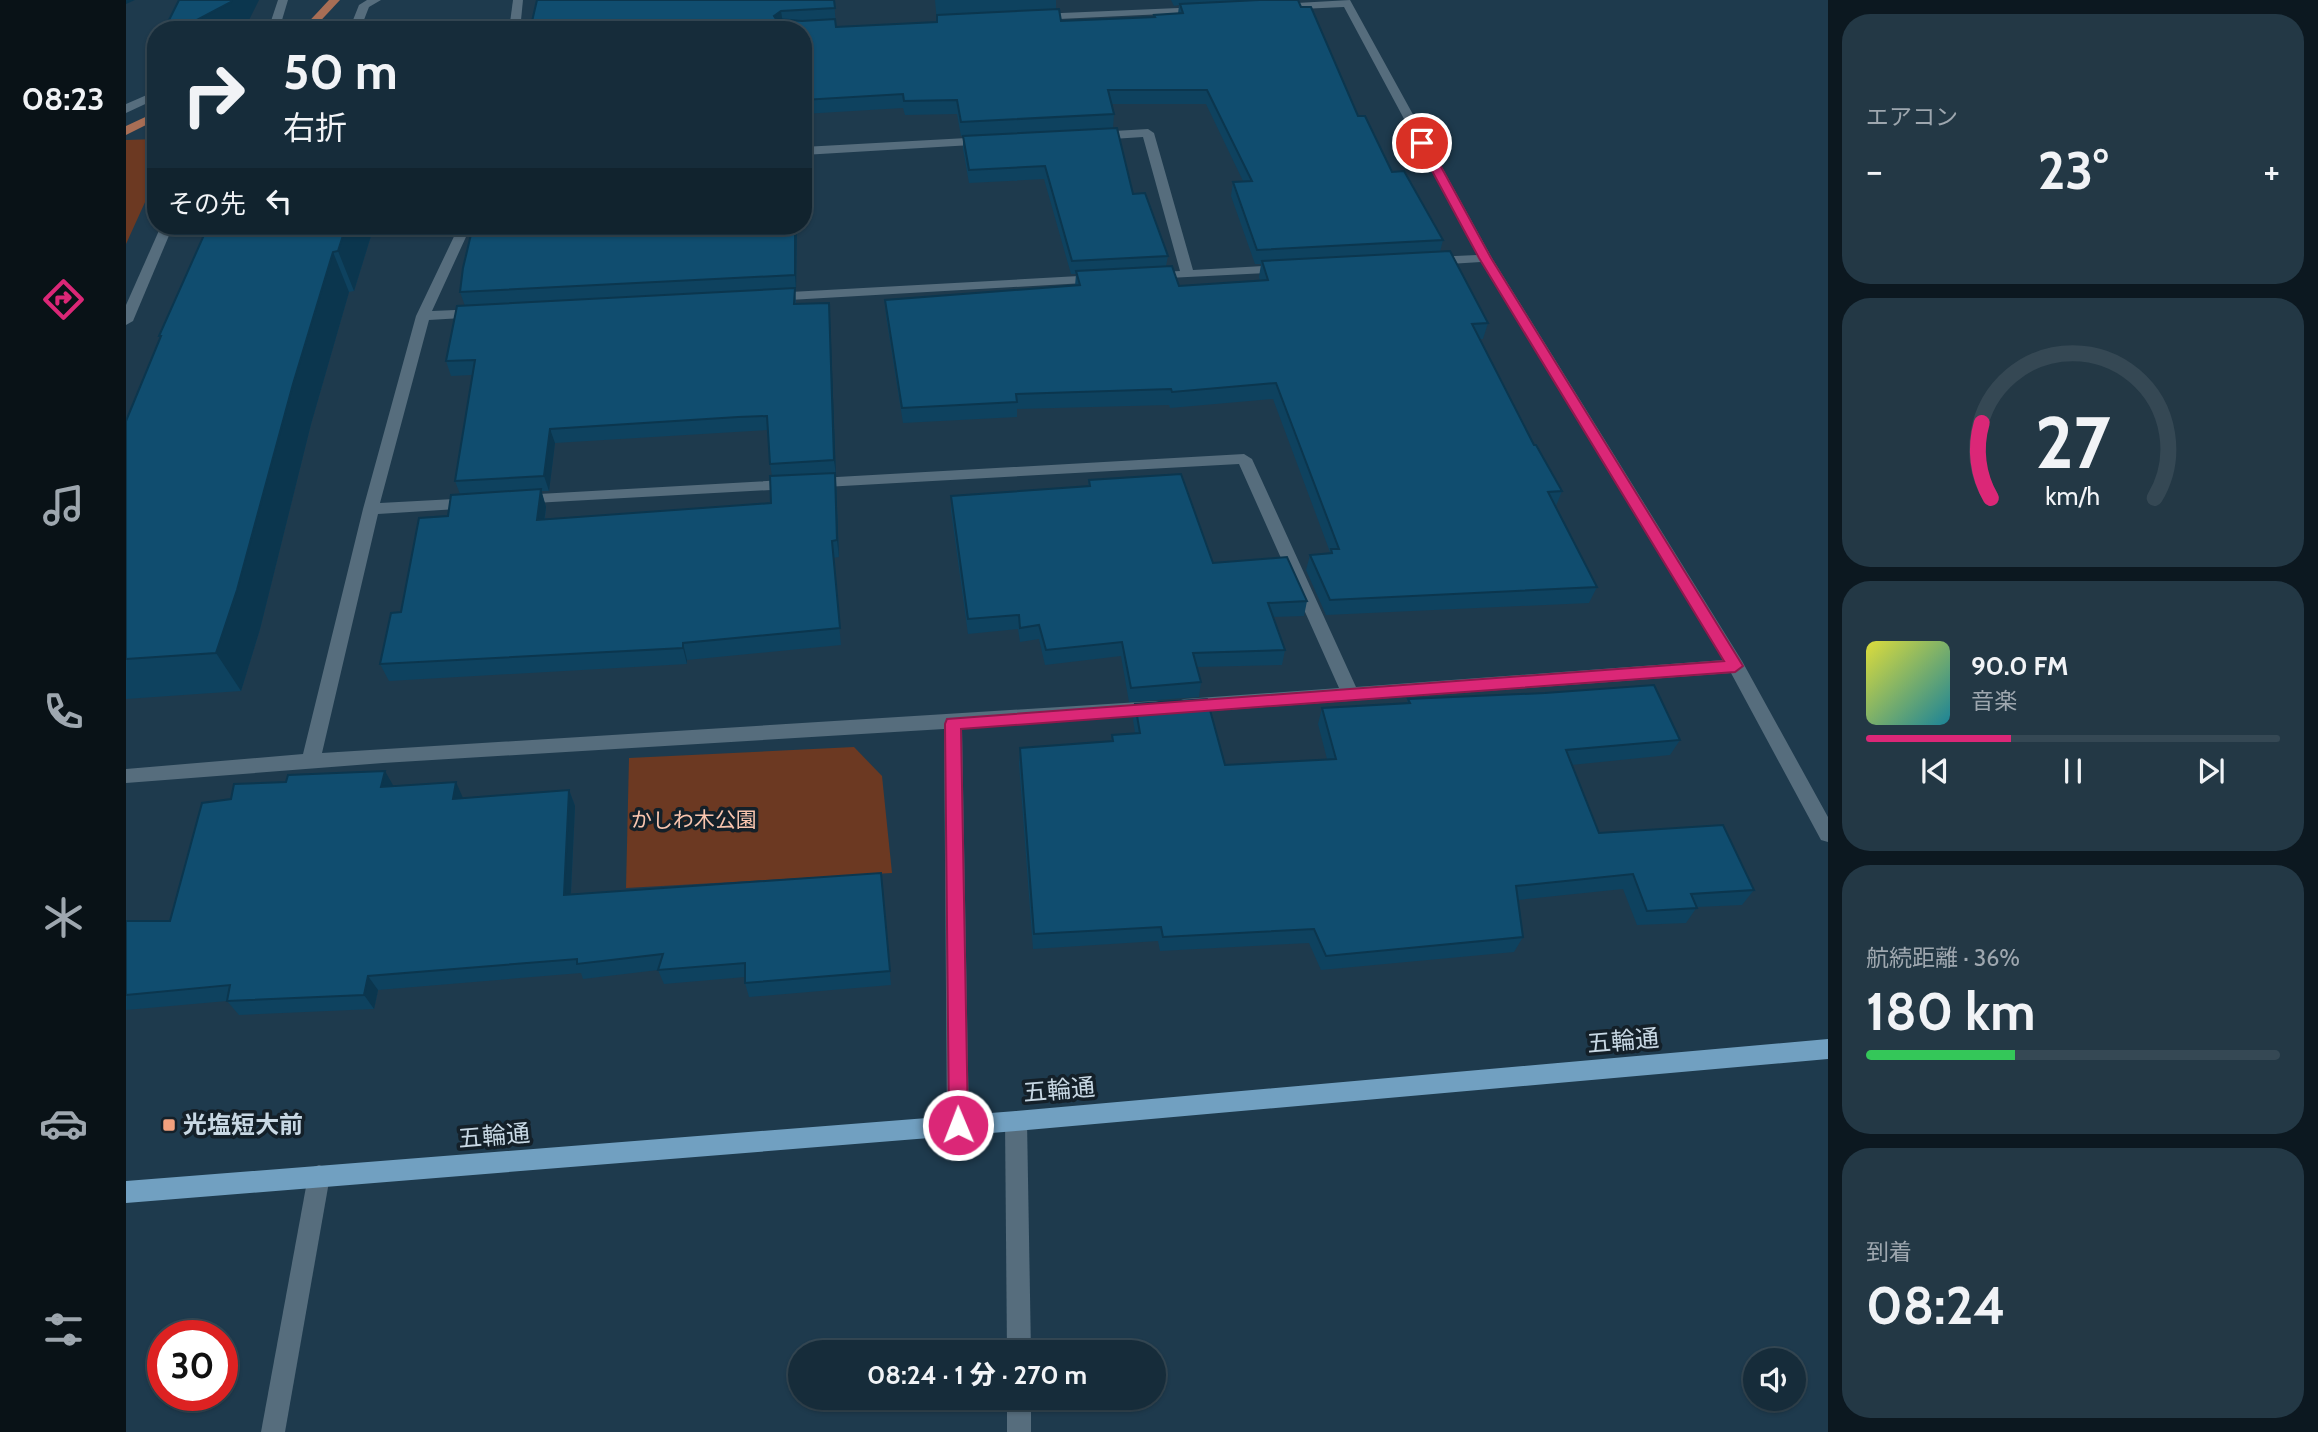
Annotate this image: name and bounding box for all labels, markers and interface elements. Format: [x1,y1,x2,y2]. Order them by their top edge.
text: 50 m [283,42,398,101]
icon: right [168,49,259,140]
text: 08:23 [21,79,105,118]
text: エアコン [1866,103,1958,131]
text: 右折 [283,108,347,147]
pin [1392,113,1452,173]
icon: arrive [1403,124,1441,162]
text: 23° [2038,139,2108,202]
text: − [1866,147,1883,194]
text: + [2263,147,2280,194]
icon: left [260,182,298,220]
text: その先 [168,188,246,220]
icon: directions [39,275,88,324]
text: 27 [2035,399,2111,487]
icon: music [39,481,88,530]
text: km/h [2046,481,2100,511]
text: 90.0 FM [1971,650,2068,682]
icon: phone [39,687,88,736]
text: 音楽 [1971,687,2017,715]
icon: previous [1916,752,1954,790]
icon: pause [2054,752,2092,790]
icon: next [2192,752,2230,790]
park label: かしわ木公園 [631,807,757,832]
icon: climate [39,893,88,942]
text: 航続距離 · 36% [1866,944,2020,972]
text: 180 km [1866,980,2035,1043]
street label: 五輪通 [1586,1023,1660,1058]
street label: 五輪通 [1022,1072,1096,1107]
position arrow [921,1088,995,1162]
icon: car [39,1099,88,1148]
place label: 光塩短大前 [183,1110,303,1139]
marker: 光塩短大前 [161,1117,177,1133]
street label: 五輪通 [457,1118,531,1153]
text: 到着 [1866,1238,1912,1266]
text: 08:24 [1866,1274,2005,1337]
icon: filters [39,1305,88,1354]
speed limit sign: 30 [147,1320,238,1411]
map controls [1743,1348,1806,1411]
button: sound [1743,1348,1806,1411]
text: 08:24 · 1 分 · 270 m [867,1359,1087,1391]

